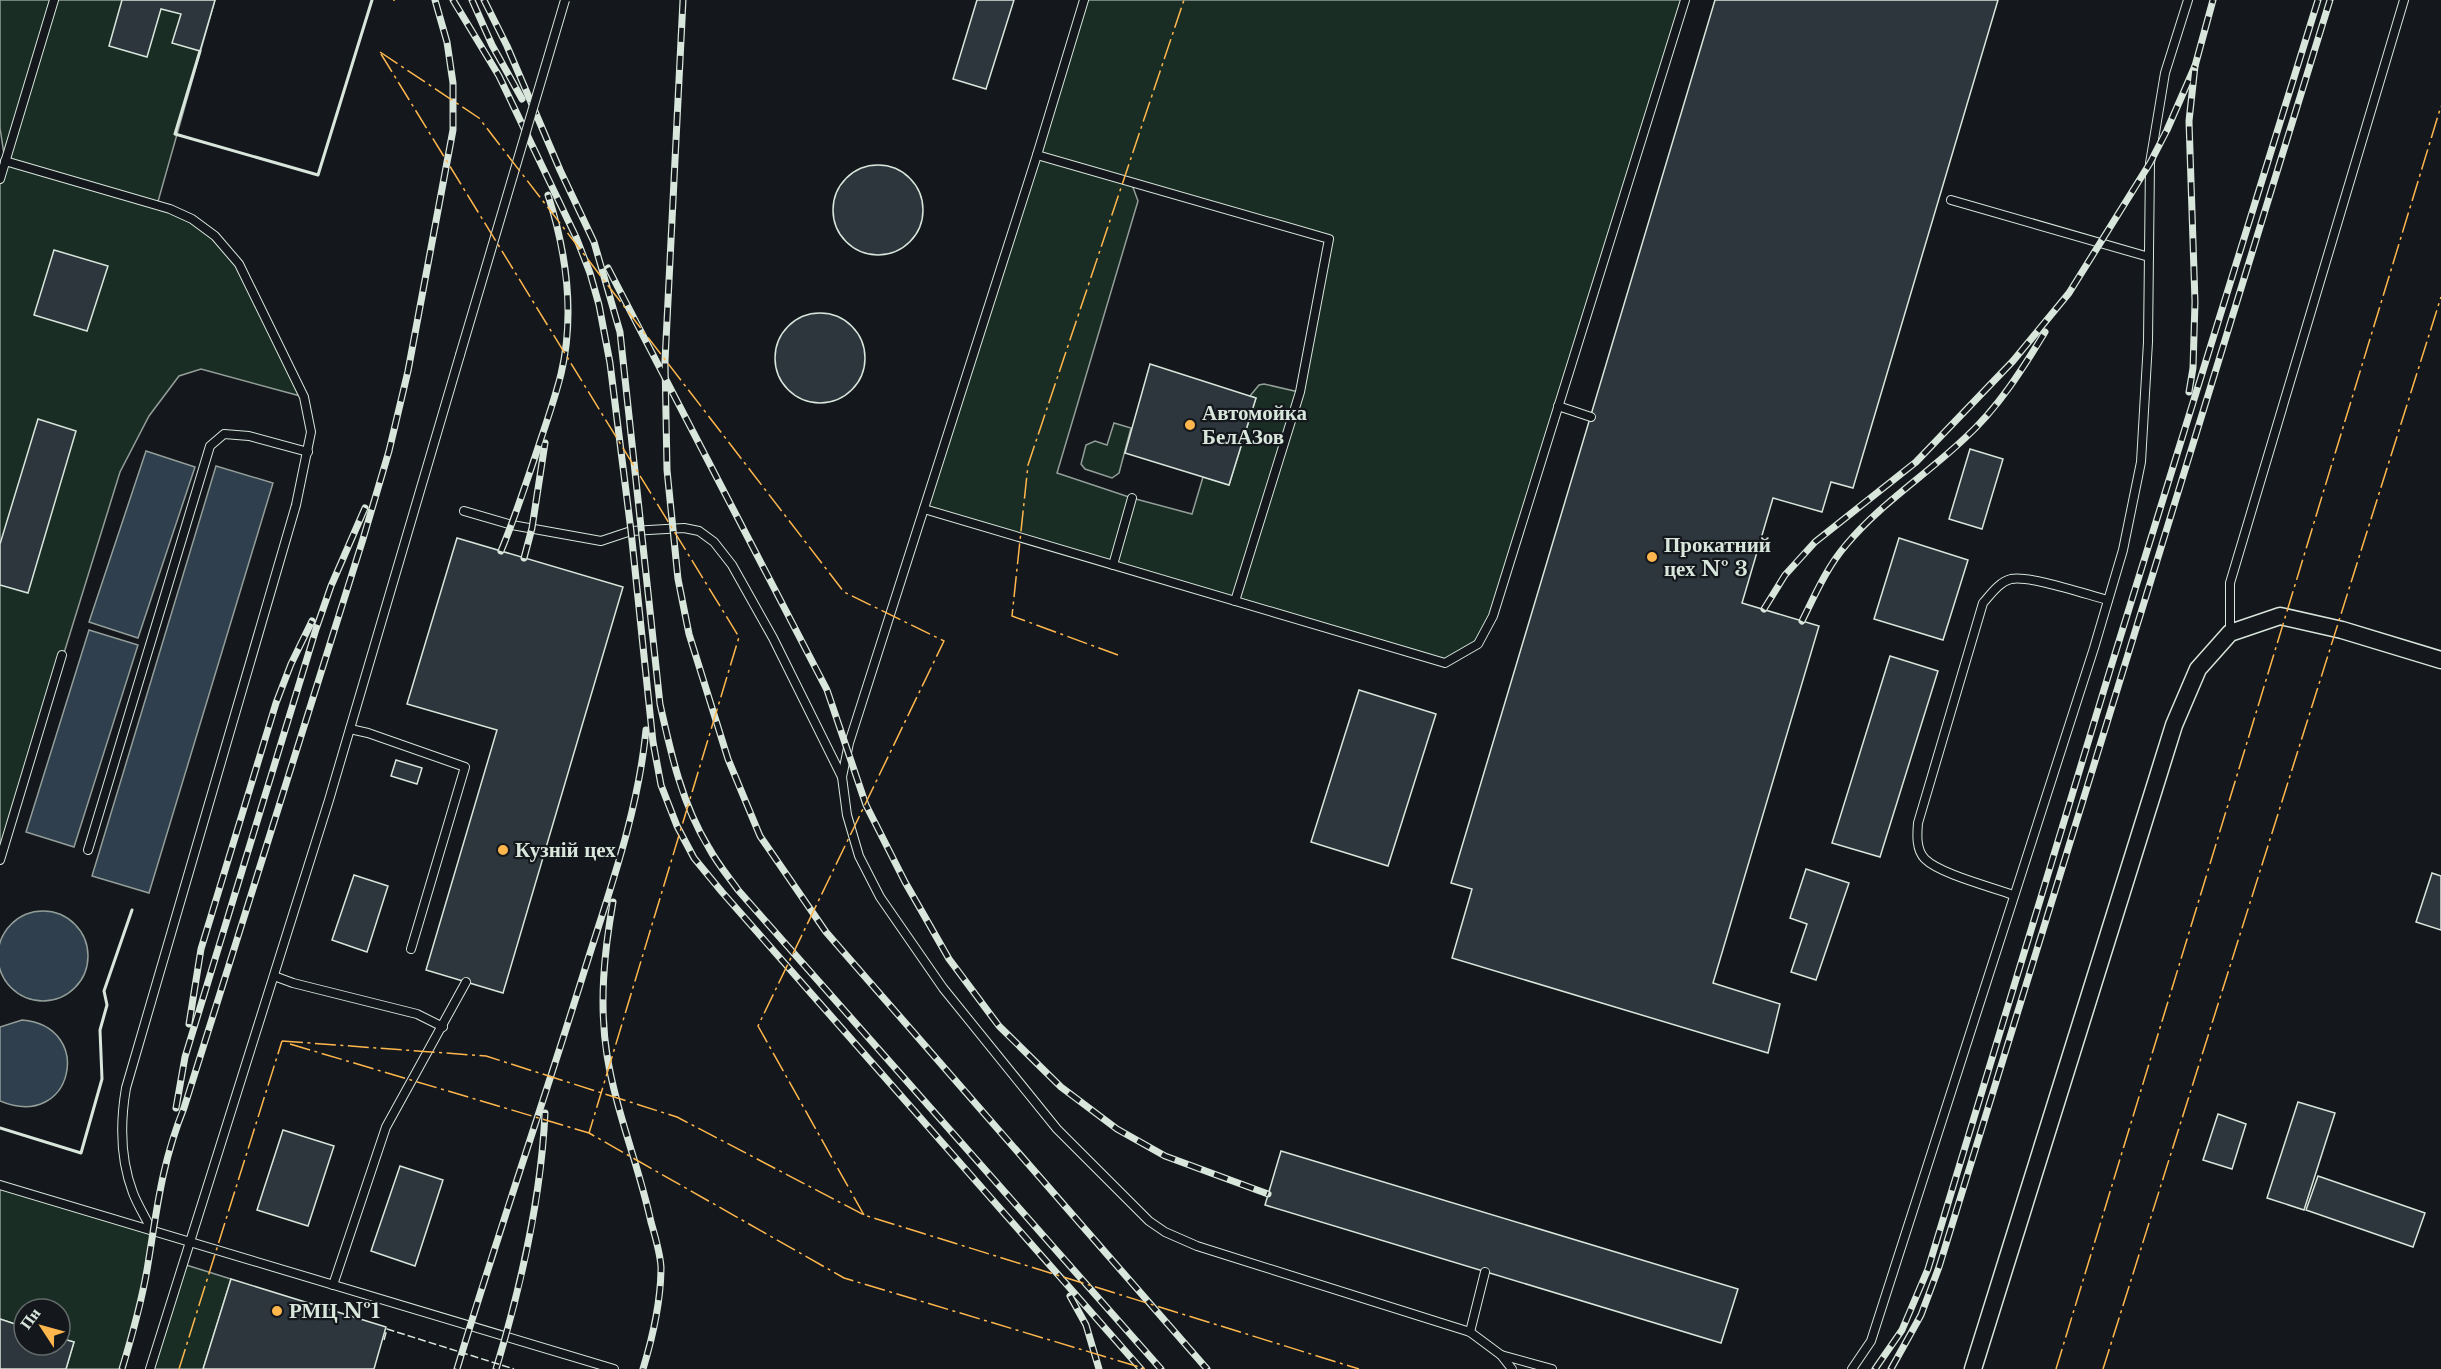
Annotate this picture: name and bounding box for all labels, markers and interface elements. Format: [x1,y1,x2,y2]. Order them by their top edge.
place label: Автомойка БелАЗов [1202,400,1308,450]
marker: Автомойка БелАЗов [1183,418,1197,432]
place label: Прокатний цех № 3 [1664,532,1771,582]
marker: Прокатний цех № 3 [1645,550,1659,564]
place label: Кузній цех [515,837,616,863]
marker: Кузній цех [496,843,510,857]
north arrow [12,1297,72,1357]
place label: РМЦ №1 [289,1298,380,1324]
text: Пн [15,1304,44,1333]
marker: РМЦ №1 [270,1304,284,1318]

